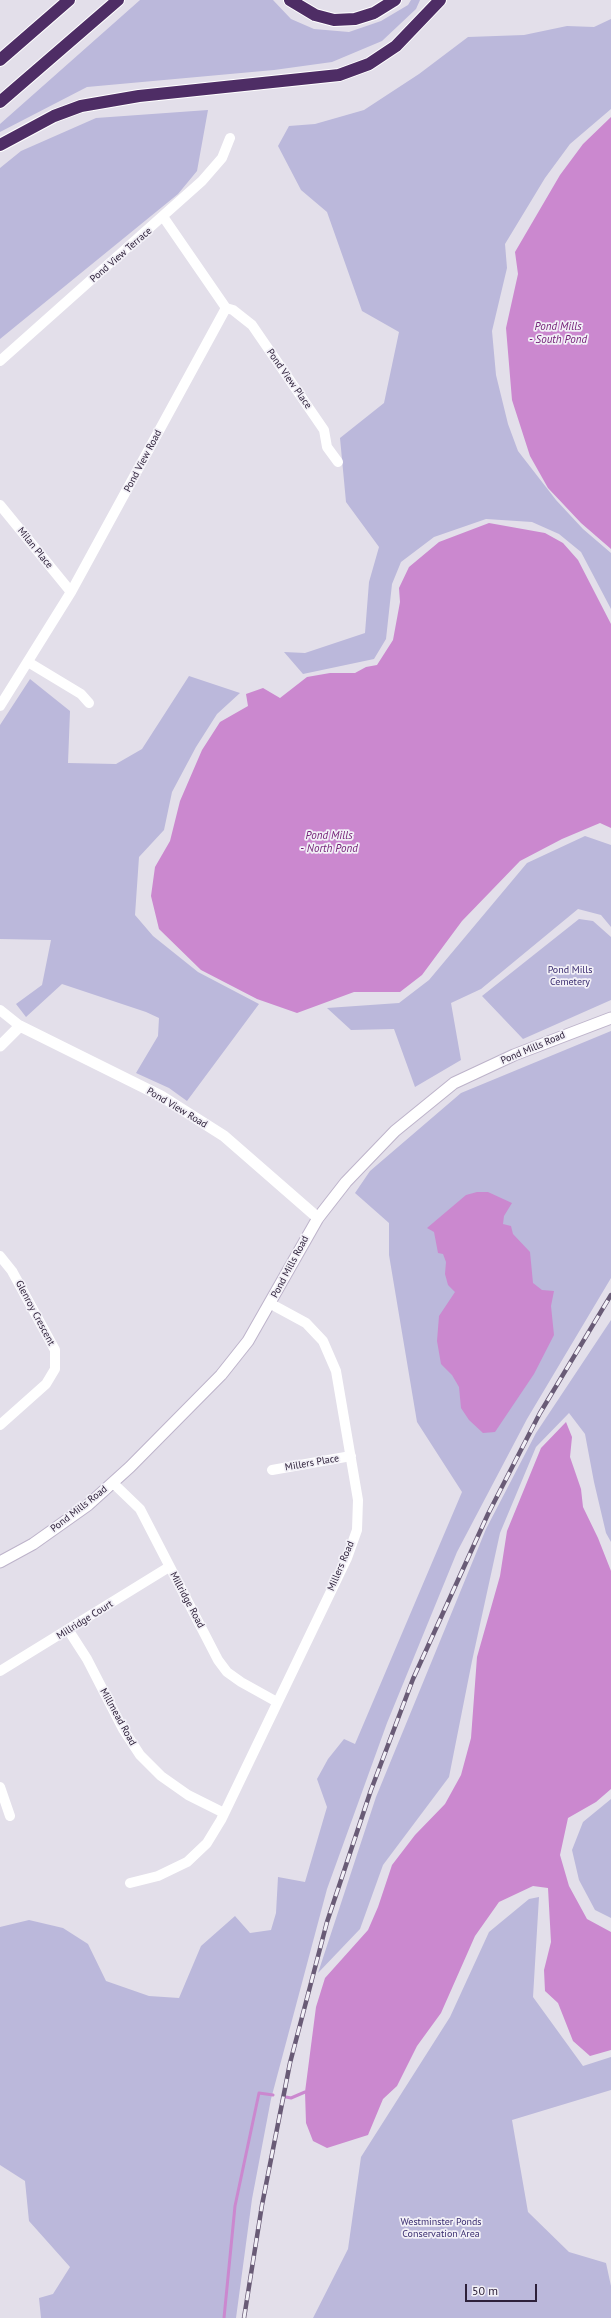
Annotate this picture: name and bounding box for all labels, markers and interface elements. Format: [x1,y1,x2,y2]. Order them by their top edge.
street label: Pond View Terrace [88,225,154,285]
water label: Pond Mills - South Pond [529,320,587,346]
street label: Pond View Place [264,347,314,411]
street label: Pond View Road [122,428,164,494]
street label: Milan Place [15,525,55,571]
water label: Pond Mills - North Pond [300,829,358,855]
park label: Pond Mills Cemetery [548,964,592,988]
street label: Pond Mills Road [499,1029,567,1067]
street label: Pond View Road [144,1085,210,1131]
street label: Pond Mills Road [269,1234,311,1300]
street label: Glenroy Crescent [13,1278,57,1348]
street label: Millers Place [284,1452,340,1474]
street label: Pond Mills Road [48,1483,110,1535]
street label: Millers Road [325,1539,357,1593]
street label: Millridge Road [167,1570,207,1630]
street label: Millridge Court [55,1598,115,1642]
street label: Millmead Road [97,1686,139,1748]
park label: Westminster Ponds Conservation Area [400,2216,482,2240]
scale bar [467,2276,539,2302]
text: 50 m [472,2283,498,2298]

